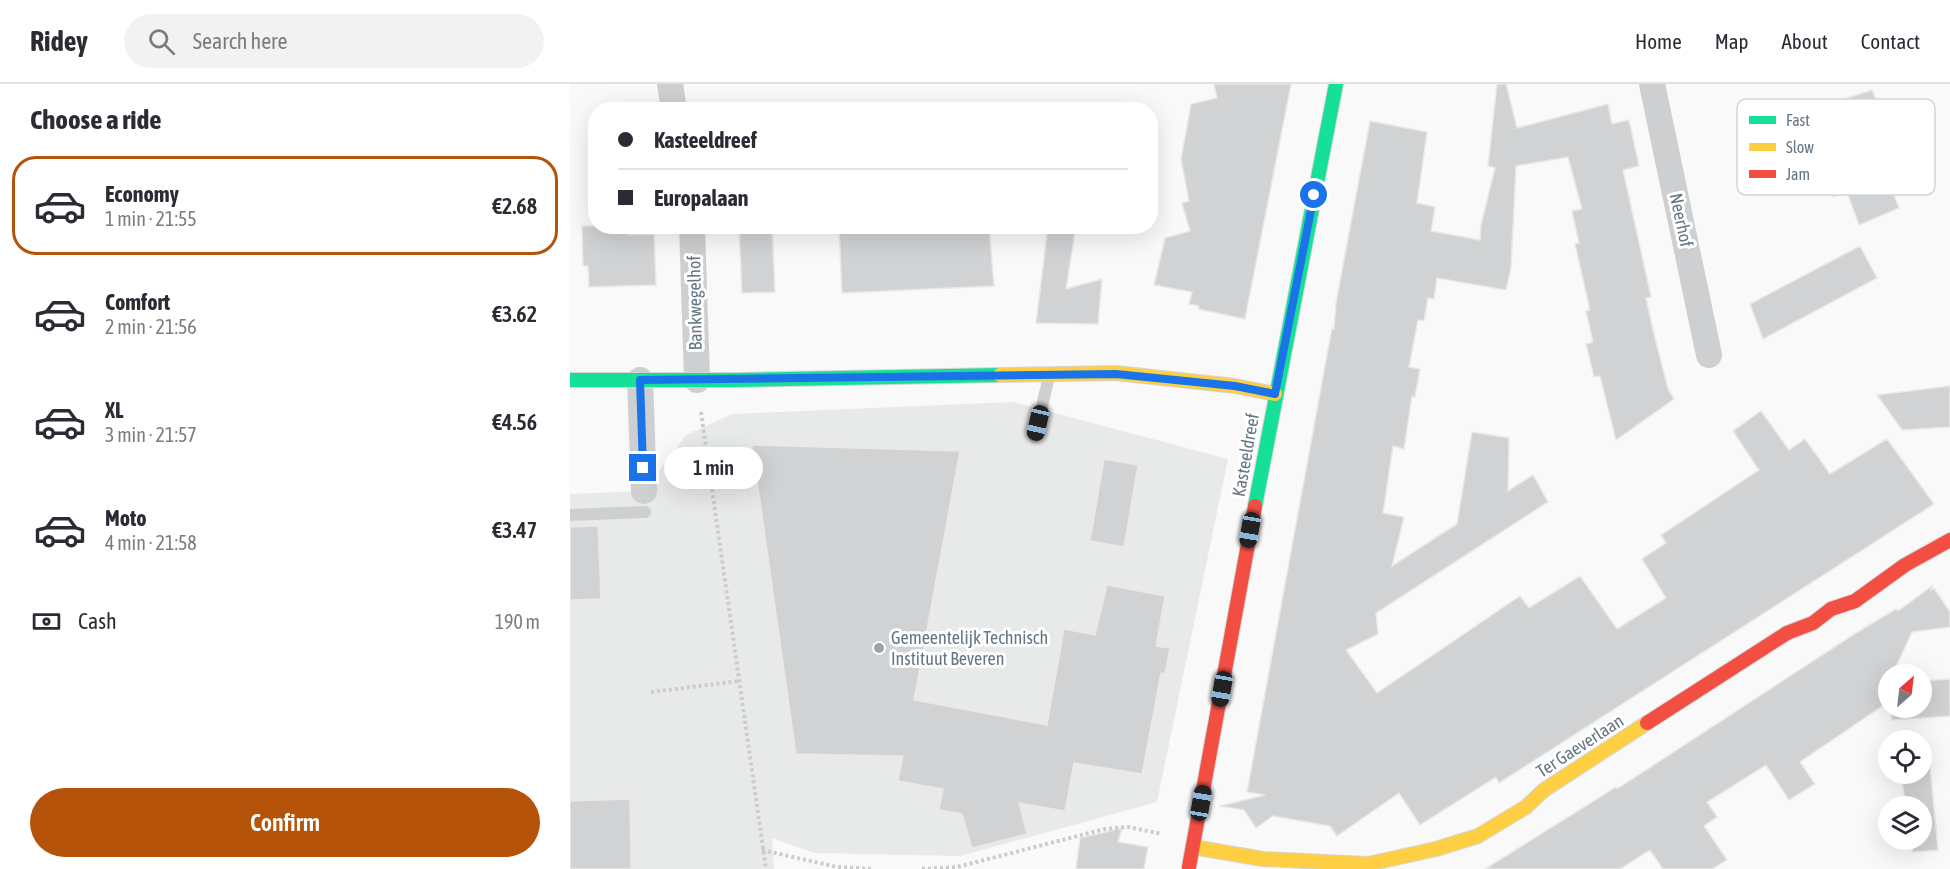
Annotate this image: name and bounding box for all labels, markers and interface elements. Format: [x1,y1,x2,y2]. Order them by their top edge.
search box [124,14,544,68]
text: Ridey [30,25,88,57]
icon: search [145,25,178,58]
text: Search here [193,28,288,54]
text: Home [1635,29,1682,53]
text: Map [1715,29,1749,53]
text: About [1782,29,1828,53]
text: Contact [1861,29,1920,53]
legend [1737,99,1935,195]
text: Choose a ride [30,104,162,135]
text: Fast [1786,111,1810,129]
text: Kasteeldreef [654,127,757,153]
text: Slow [1786,138,1814,156]
text: Jam [1786,165,1810,183]
icon: car [33,179,87,233]
text: Economy [105,181,179,207]
route start [1300,181,1327,208]
text: Europalaan [654,185,748,211]
street label: Neerhof [1666,191,1697,249]
text: €2.68 [492,193,537,219]
text: 1 min · 21:55 [105,207,197,230]
street label: Bankwegelhof [683,255,706,351]
icon: car [33,287,87,341]
text: Comfort [105,289,170,315]
text: €3.62 [492,301,537,327]
text: 2 min · 21:56 [105,315,197,338]
icon: car [33,395,87,449]
text: XL [105,397,123,423]
car [1025,403,1051,443]
text: €4.56 [492,409,537,435]
street label: Kasteeldreef [1228,412,1263,498]
text: 3 min · 21:57 [105,423,197,446]
callout: 1 min [664,447,763,489]
route end [629,454,656,481]
text: 1 min [693,456,734,479]
icon: car [33,503,87,557]
text: Moto [105,505,147,531]
car [1238,511,1262,549]
text: €3.47 [492,517,537,543]
text: 4 min · 21:58 [105,531,197,554]
icon: cash [30,605,63,638]
text: Cash [78,608,117,634]
text: 190 m [495,610,540,633]
place label: Gemeentelijk Technisch Instituut Beveren [891,627,1048,669]
marker: Gemeentelijk Technisch Instituut Beveren [872,641,886,655]
north arrow [1878,664,1932,718]
map controls [1878,664,1932,850]
car [1210,670,1234,708]
street label: Ter Gaeverlaan [1532,710,1627,782]
button: locate [1878,730,1932,784]
car [1189,784,1213,822]
button: Confirm [30,788,540,857]
button: layers [1878,796,1932,850]

